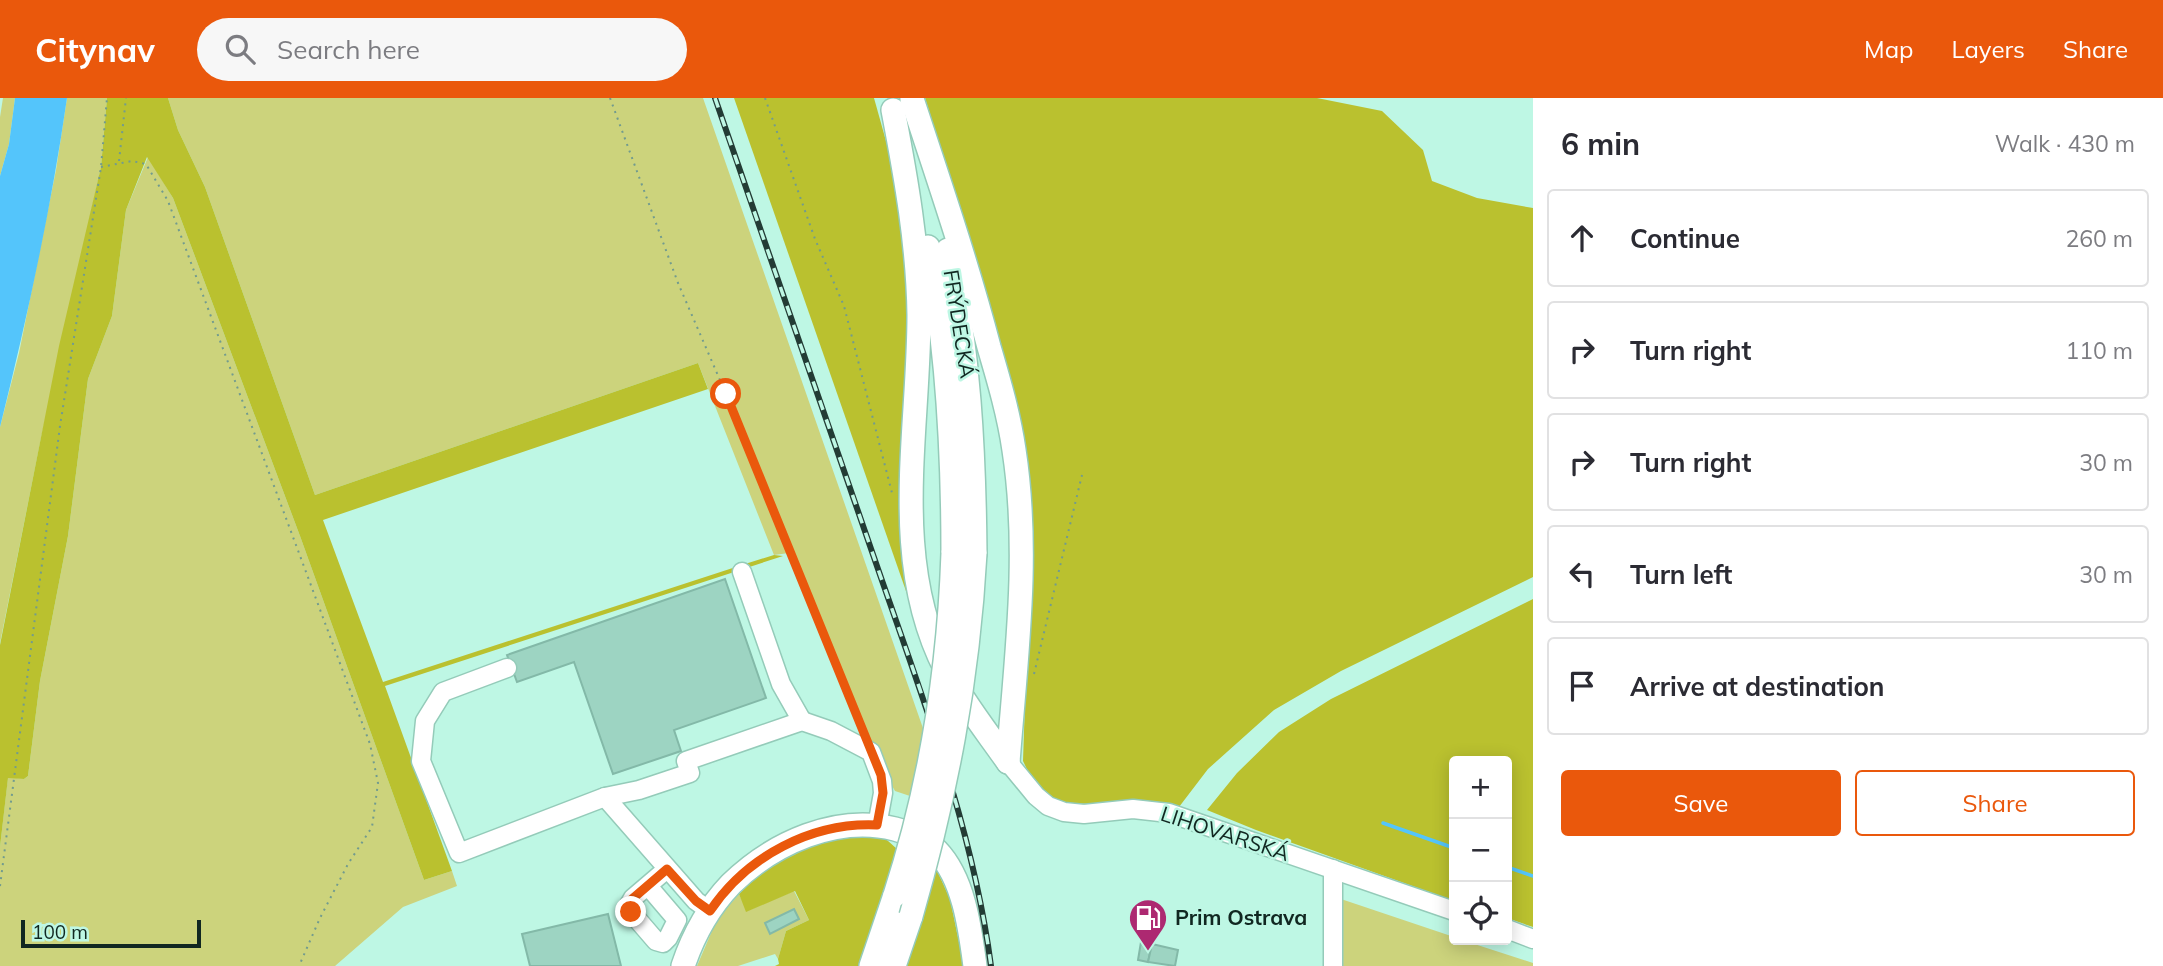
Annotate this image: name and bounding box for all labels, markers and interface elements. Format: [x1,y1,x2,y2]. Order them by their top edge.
search box [197,18,687,81]
text: Citynav [35,29,155,70]
icon: search [221,30,259,68]
text: Search here [277,33,420,66]
text: Map [1864,34,1913,64]
text: Layers [1951,34,2025,64]
text: Share [2063,34,2128,64]
text: 6 min [1561,125,1640,163]
text: Walk · 430 m [1995,129,2135,158]
icon: ahead [1563,219,1601,257]
text: Continue [1630,222,1740,255]
text: 260 m [2065,224,2133,253]
street label: FRÝDECKÁ [939,268,981,381]
icon: right [1563,331,1601,369]
text: Turn right [1630,334,1751,367]
text: 110 m [2065,336,2133,365]
route start [710,378,741,409]
icon: right [1563,443,1601,481]
text: Turn right [1630,446,1751,479]
text: 30 m [2079,448,2133,477]
icon: left [1563,555,1601,593]
text: Turn left [1630,558,1732,591]
text: 30 m [2079,560,2133,589]
icon: arrive [1563,667,1601,705]
text: Arrive at destination [1630,670,1885,703]
map controls [1449,756,1512,945]
button: + [1449,756,1512,819]
button: Save [1561,770,1841,836]
button: Share [1855,770,2135,836]
street label: LIHOVARSKÁ [1158,800,1293,866]
button: − [1449,819,1512,882]
button: locate [1449,882,1512,945]
route end [615,896,646,927]
fuel station icon: Prim Ostrava [1127,897,1169,952]
place label: Prim Ostrava [1175,904,1307,930]
scale bar [21,917,201,949]
text: 100 m [32,920,88,944]

